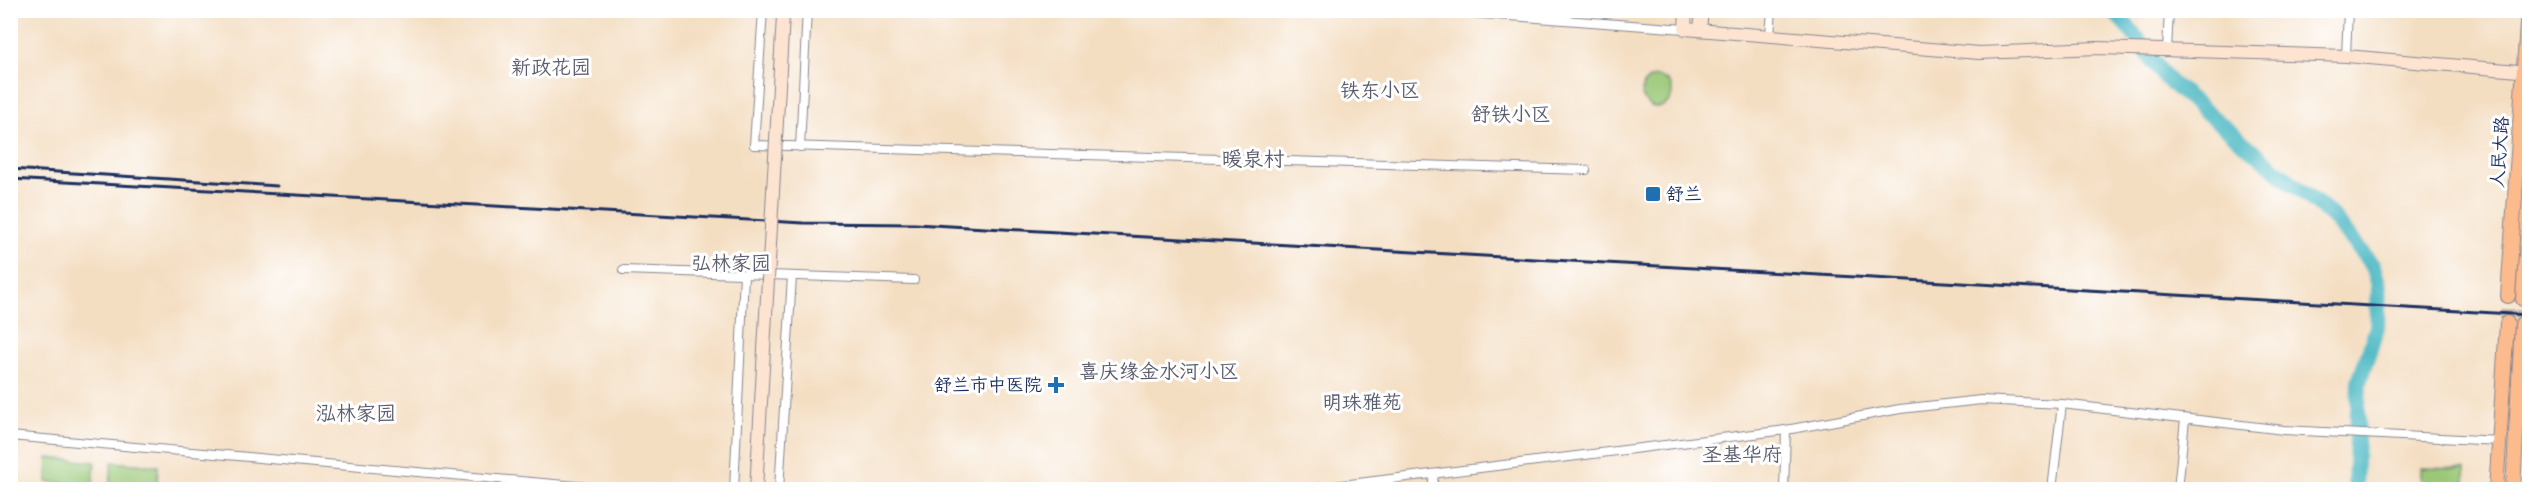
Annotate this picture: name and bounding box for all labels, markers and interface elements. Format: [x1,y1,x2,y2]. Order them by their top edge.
district label: 新政花园 [511,54,591,82]
district label: 铁东小区 [1340,77,1420,105]
district label: 舒铁小区 [1471,101,1551,129]
street label: 人民大路 [2485,115,2515,189]
district label: 暖泉村 [1222,145,1285,174]
place label: 舒兰 [1666,182,1702,207]
marker: 舒兰 [1644,185,1662,203]
district label: 弘林家园 [691,250,771,278]
district label: 喜庆缘金水河小区 [1079,358,1239,386]
place label: 舒兰市中医院 [934,373,1042,398]
marker: 舒兰市中医院 [1047,376,1065,394]
district label: 明珠雅苑 [1322,389,1402,417]
district label: 泓林家园 [316,400,396,428]
district label: 圣基华府 [1702,441,1782,469]

